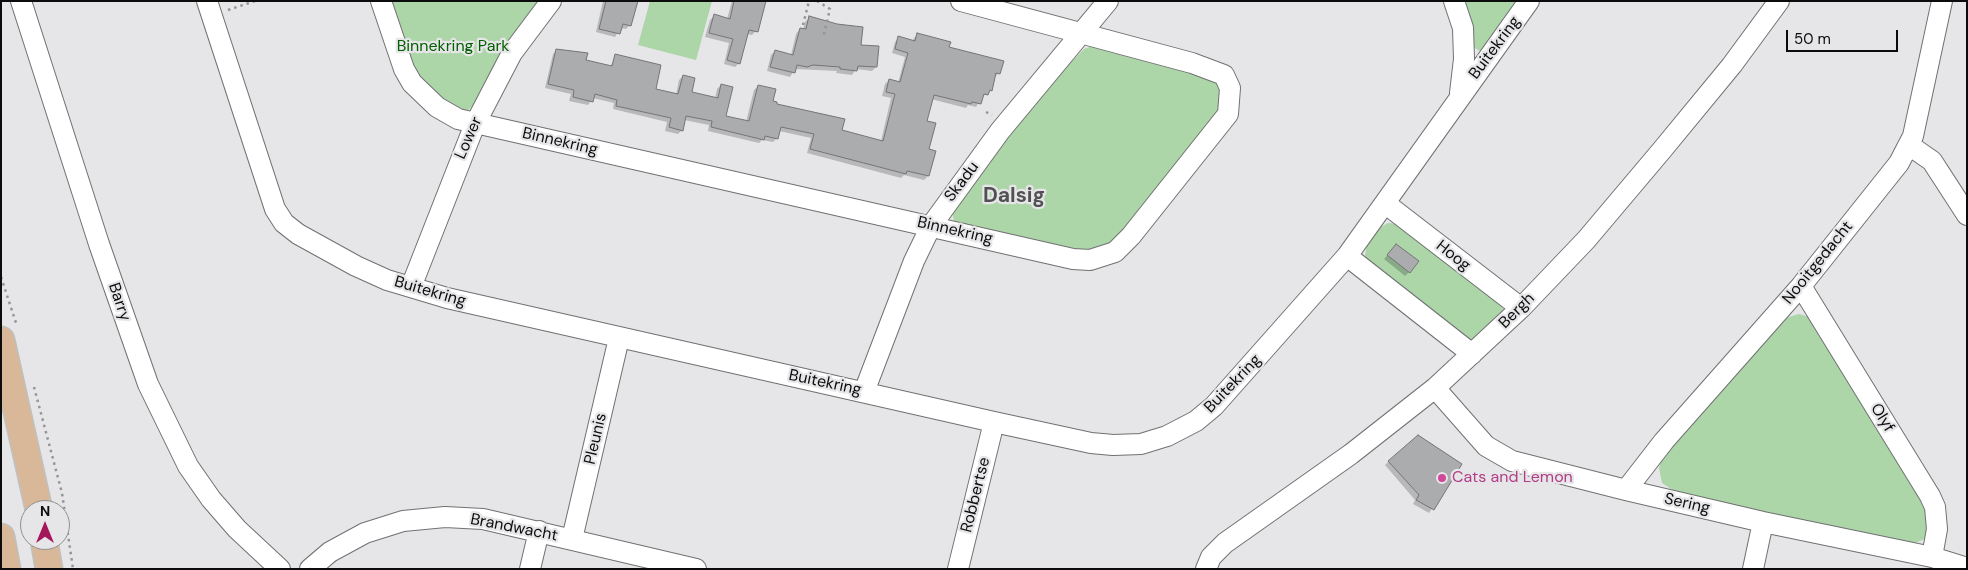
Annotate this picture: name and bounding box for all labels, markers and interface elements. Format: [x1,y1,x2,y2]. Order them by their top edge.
street label: Buitekring [1465,13,1525,83]
scale bar [1788,20,1900,52]
text: 50 m [1794,29,1831,49]
park label: Binnekring Park [397,37,509,57]
street label: Lower [451,114,487,162]
street label: Binnekring [520,124,600,160]
street label: Skadu [941,158,983,206]
district label: Dalsig [983,183,1045,209]
street label: Binnekring [915,213,995,249]
street label: Nooitgedacht [1779,218,1857,308]
street label: Hoog [1432,237,1474,275]
street label: Buitekring [392,273,468,311]
street label: Barry [104,280,134,324]
street label: Bergh [1495,289,1539,333]
street label: Buitekring [1200,351,1266,417]
street label: Buitekring [787,366,863,400]
street label: Olyf [1866,400,1898,436]
street label: Pleunis [581,411,611,467]
street label: Robbertse [957,455,995,535]
place label: Cats and Lemon [1452,468,1573,488]
marker: Cats and Lemon [1436,472,1448,484]
street label: Sering [1662,489,1712,519]
north arrow [20,500,70,550]
text: N [40,502,50,520]
street label: Brandwacht [469,510,559,546]

